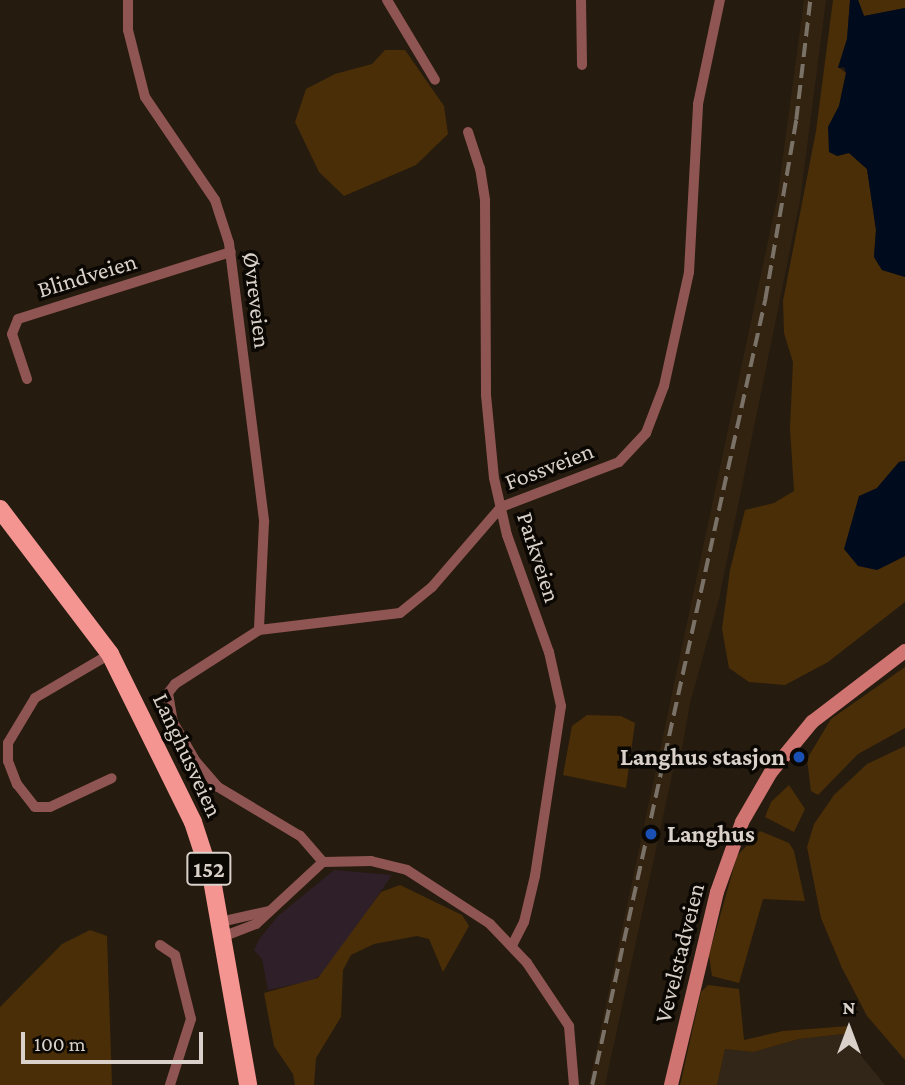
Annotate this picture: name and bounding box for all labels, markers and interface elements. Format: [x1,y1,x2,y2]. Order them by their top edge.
street label: Blindveien [34,246,140,304]
street label: Øvreveien [237,250,277,350]
street label: Fossveien [500,436,598,496]
street label: Parkveien [511,508,567,606]
street label: Langhusveien [147,688,229,822]
place label: Langhus stasjon [620,743,785,771]
marker: Langhus stasjon [791,749,807,765]
place label: Langhus [667,820,755,848]
marker: Langhus [641,824,661,844]
road number: 152 [186,849,232,888]
street label: Vevelstadveien [648,880,710,1026]
north arrow [814,994,884,1064]
text: N [843,997,855,1018]
scale bar [24,1018,206,1062]
text: 100 m [34,1032,86,1056]

